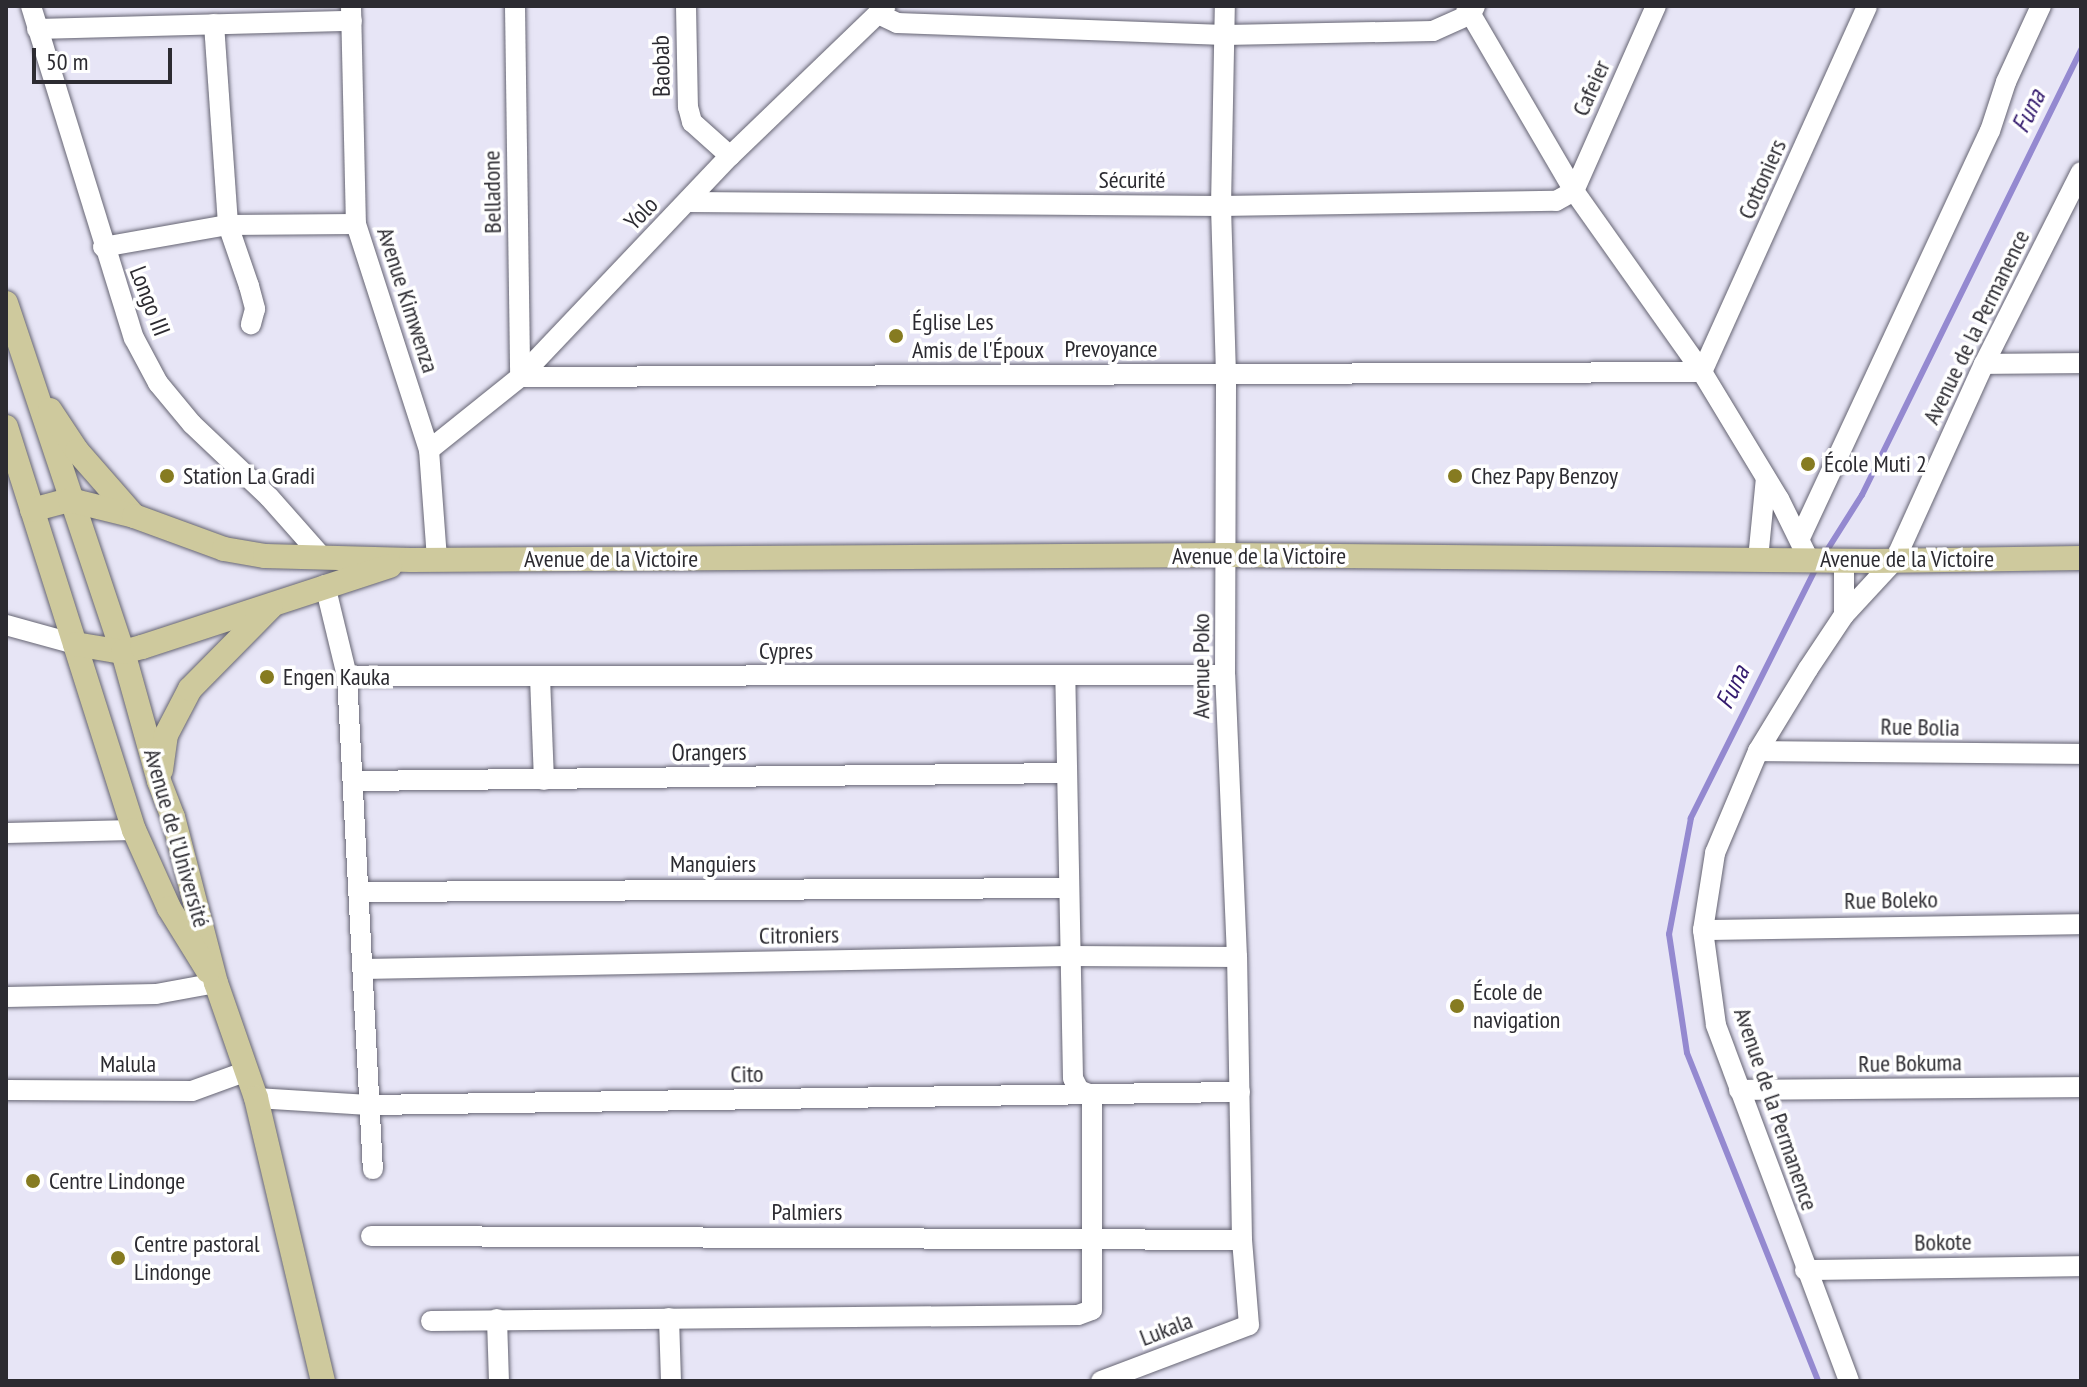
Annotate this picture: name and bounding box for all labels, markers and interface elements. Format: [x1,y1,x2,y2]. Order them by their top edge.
scale bar [36,32,176,82]
street label: Baobab [646,35,676,97]
text: 50 m [46,46,88,77]
street label: Cafeier [1566,56,1616,120]
water label: Funa [2004,84,2052,138]
street label: Cottoniers [1732,135,1792,223]
street label: Belladone [477,150,507,234]
street label: Sécurité [1098,166,1166,194]
street label: Yolo [618,190,664,236]
street label: Avenue Kimwenza [371,224,445,376]
street label: Avenue de la Permanence [1917,225,2035,429]
street label: Longo III [124,262,176,340]
place label: Église Les Amis de l'Époux [912,308,1044,364]
marker: Église Les Amis de l'Époux [887,327,905,345]
street label: Prevoyance [1065,335,1157,363]
place label: École Muti 2 [1824,450,1927,478]
marker: École Muti 2 [1799,455,1817,473]
place label: Station La Gradi [183,462,315,490]
place label: Chez Papy Benzoy [1471,462,1619,490]
marker: Station La Gradi [158,467,176,485]
marker: Chez Papy Benzoy [1446,467,1464,485]
street label: Avenue de la Victoire [1172,542,1346,570]
street label: Avenue de la Victoire [524,545,698,573]
street label: Avenue de la Victoire [1820,545,1994,573]
street label: Avenue Poko [1187,613,1215,719]
street label: Cypres [759,637,813,665]
water label: Funa [1708,660,1756,714]
place label: Engen Kauka [283,663,390,691]
marker: Engen Kauka [258,668,276,686]
street label: Rue Bolia [1880,712,1960,742]
street label: Orangers [671,737,747,767]
street label: Avenue de l’Université [138,745,216,931]
street label: Manguiers [670,850,756,878]
street label: Rue Boleko [1844,885,1938,915]
street label: Citroniers [759,920,839,950]
place label: École de navigation [1473,978,1560,1034]
marker: École de navigation [1448,997,1466,1015]
street label: Avenue de la Permanence [1728,1004,1824,1214]
street label: Rue Bokuma [1858,1048,1962,1078]
street label: Malula [100,1050,156,1078]
street label: Cito [730,1059,764,1089]
place label: Centre Lindonge [49,1167,185,1195]
marker: Centre Lindonge [24,1172,42,1190]
street label: Palmiers [772,1198,842,1226]
street label: Bokote [1914,1227,1972,1257]
place label: Centre pastoral Lindonge [134,1230,260,1286]
marker: Centre pastoral Lindonge [109,1249,127,1267]
street label: Lukala [1136,1306,1196,1352]

